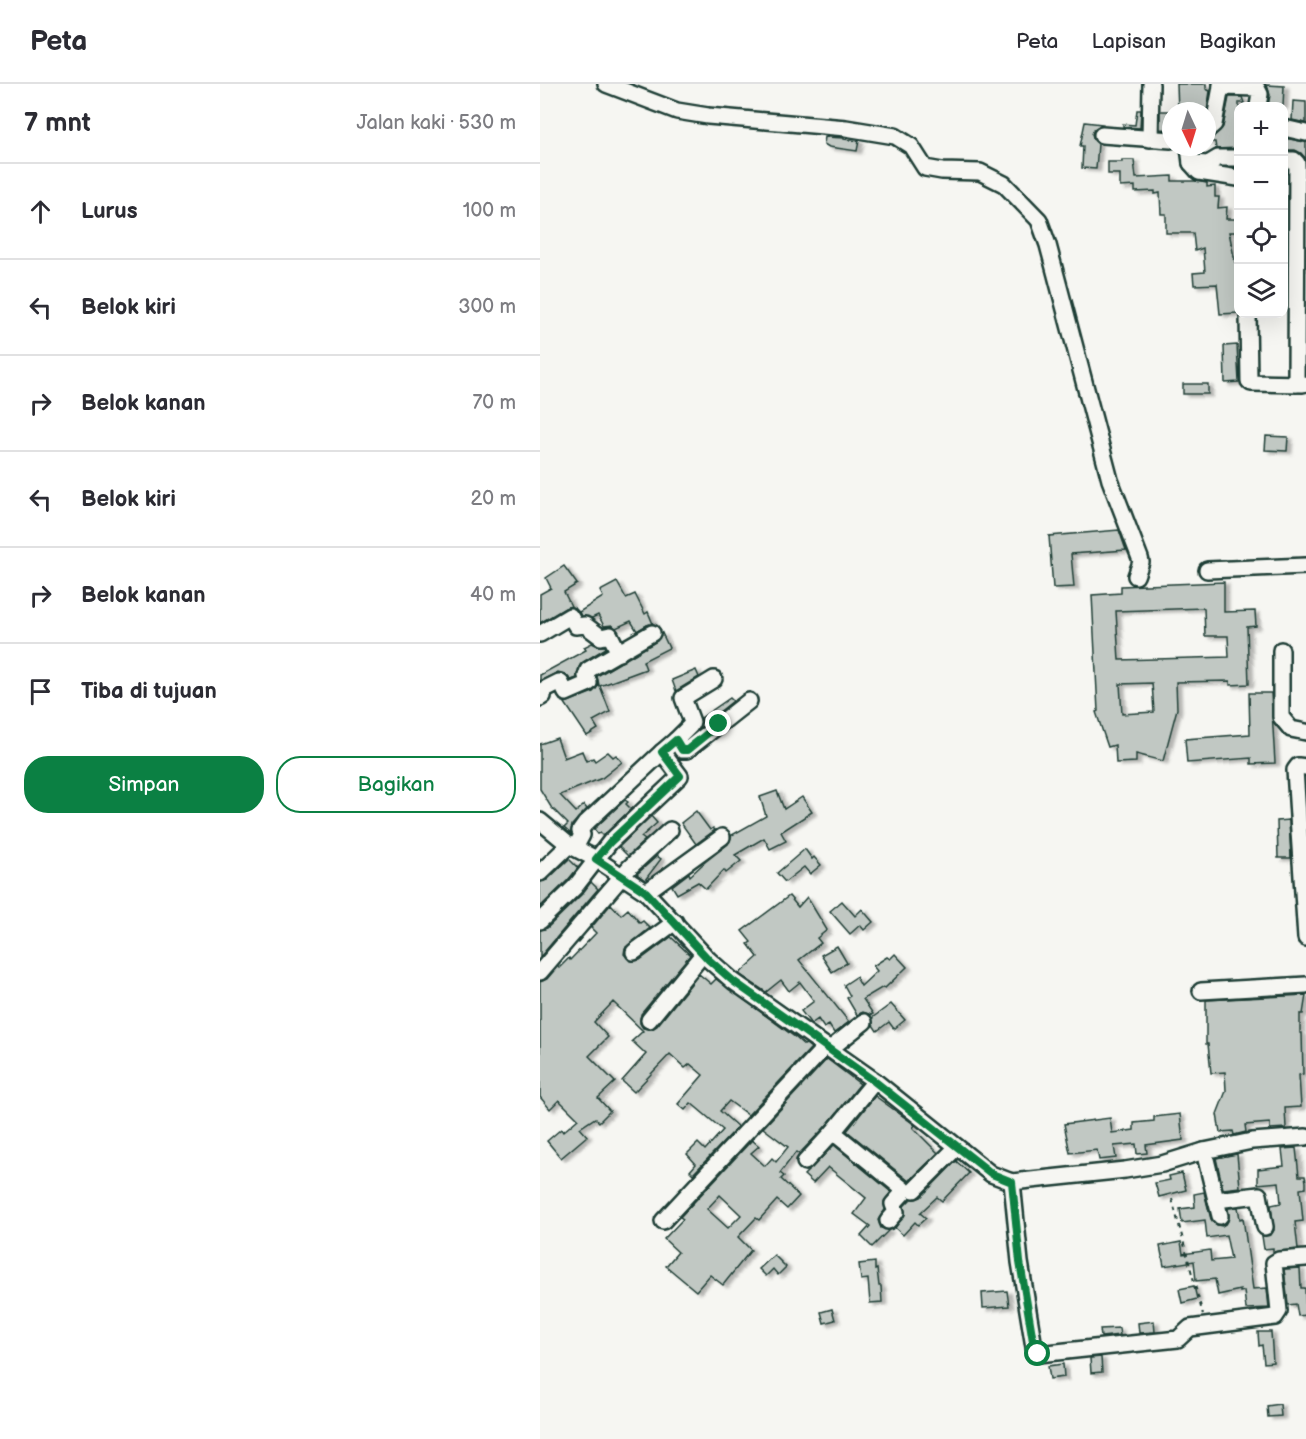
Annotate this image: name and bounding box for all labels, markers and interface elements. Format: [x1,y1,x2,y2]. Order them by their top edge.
text: Peta [30,25,87,58]
text: Peta [1016,29,1058,54]
text: Lapisan [1091,29,1166,54]
text: Bagikan [1199,29,1276,54]
north arrow [1162,102,1216,156]
map controls [1234,102,1288,318]
button: + [1234,102,1288,156]
text: 7 mnt [24,108,91,139]
text: Jalan kaki · 530 m [357,111,516,135]
button: − [1234,156,1288,210]
icon: ahead [24,195,57,228]
text: Lurus [81,198,137,225]
text: 100 m [463,199,516,223]
button: locate [1234,210,1288,264]
button: layers [1234,264,1288,318]
icon: left [24,291,57,324]
text: Belok kiri [81,294,176,321]
text: 300 m [458,295,516,319]
icon: right [24,387,57,420]
text: Belok kanan [81,390,206,417]
text: 70 m [472,391,516,415]
icon: left [24,483,57,516]
text: Belok kiri [81,486,176,513]
text: 20 m [471,487,516,511]
icon: right [24,579,57,612]
text: Belok kanan [81,582,206,609]
text: 40 m [470,583,516,607]
icon: arrive [24,675,57,708]
text: Tiba di tujuan [81,678,217,705]
route end [705,710,731,736]
button: Simpan [24,756,264,813]
button: Bagikan [276,756,516,813]
route start [1024,1340,1050,1366]

